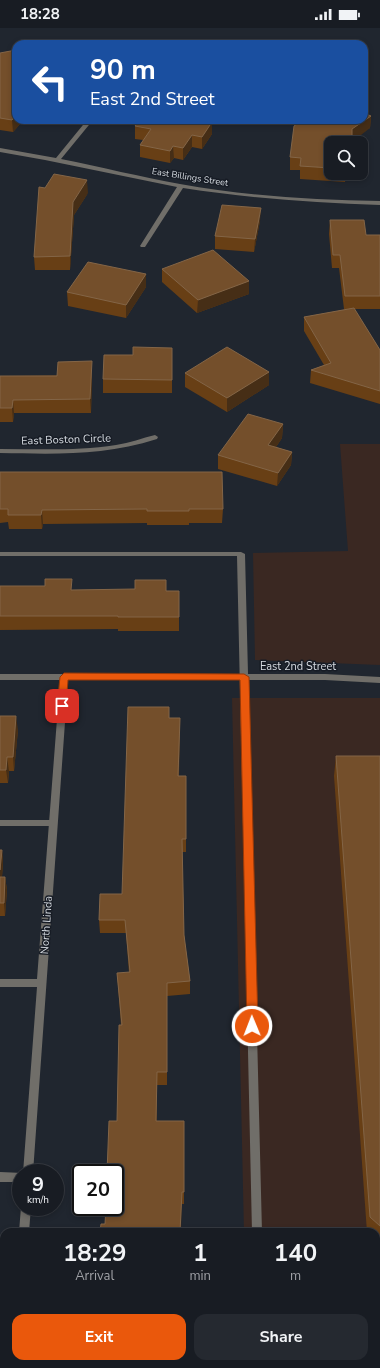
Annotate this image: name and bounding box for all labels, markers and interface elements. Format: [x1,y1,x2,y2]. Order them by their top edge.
text: 18:28 [20,4,60,24]
text: 90 m [90,51,156,89]
icon: left [24,56,76,108]
text: East 2nd Street [90,87,215,111]
map controls [324,136,368,180]
button: search [324,136,368,180]
street label: East Billings Street [151,165,230,189]
street label: East Boston Circle [21,430,111,449]
street label: East 2nd Street [260,659,336,674]
pin [45,689,79,723]
icon: arrive [51,695,73,717]
street label: North Linda [37,895,56,955]
position arrow [231,1005,273,1047]
speed limit sign: 20 [72,1164,124,1216]
text: 9 [32,1171,44,1198]
text: km/h [27,1193,49,1207]
text: 18:29 [63,1237,126,1269]
text: 1 [193,1237,207,1269]
text: 140 [274,1237,317,1269]
text: Arrival [75,1267,114,1285]
text: min [189,1267,211,1285]
text: m [290,1267,301,1285]
button: Exit [12,1314,186,1360]
button: Share [194,1314,368,1360]

